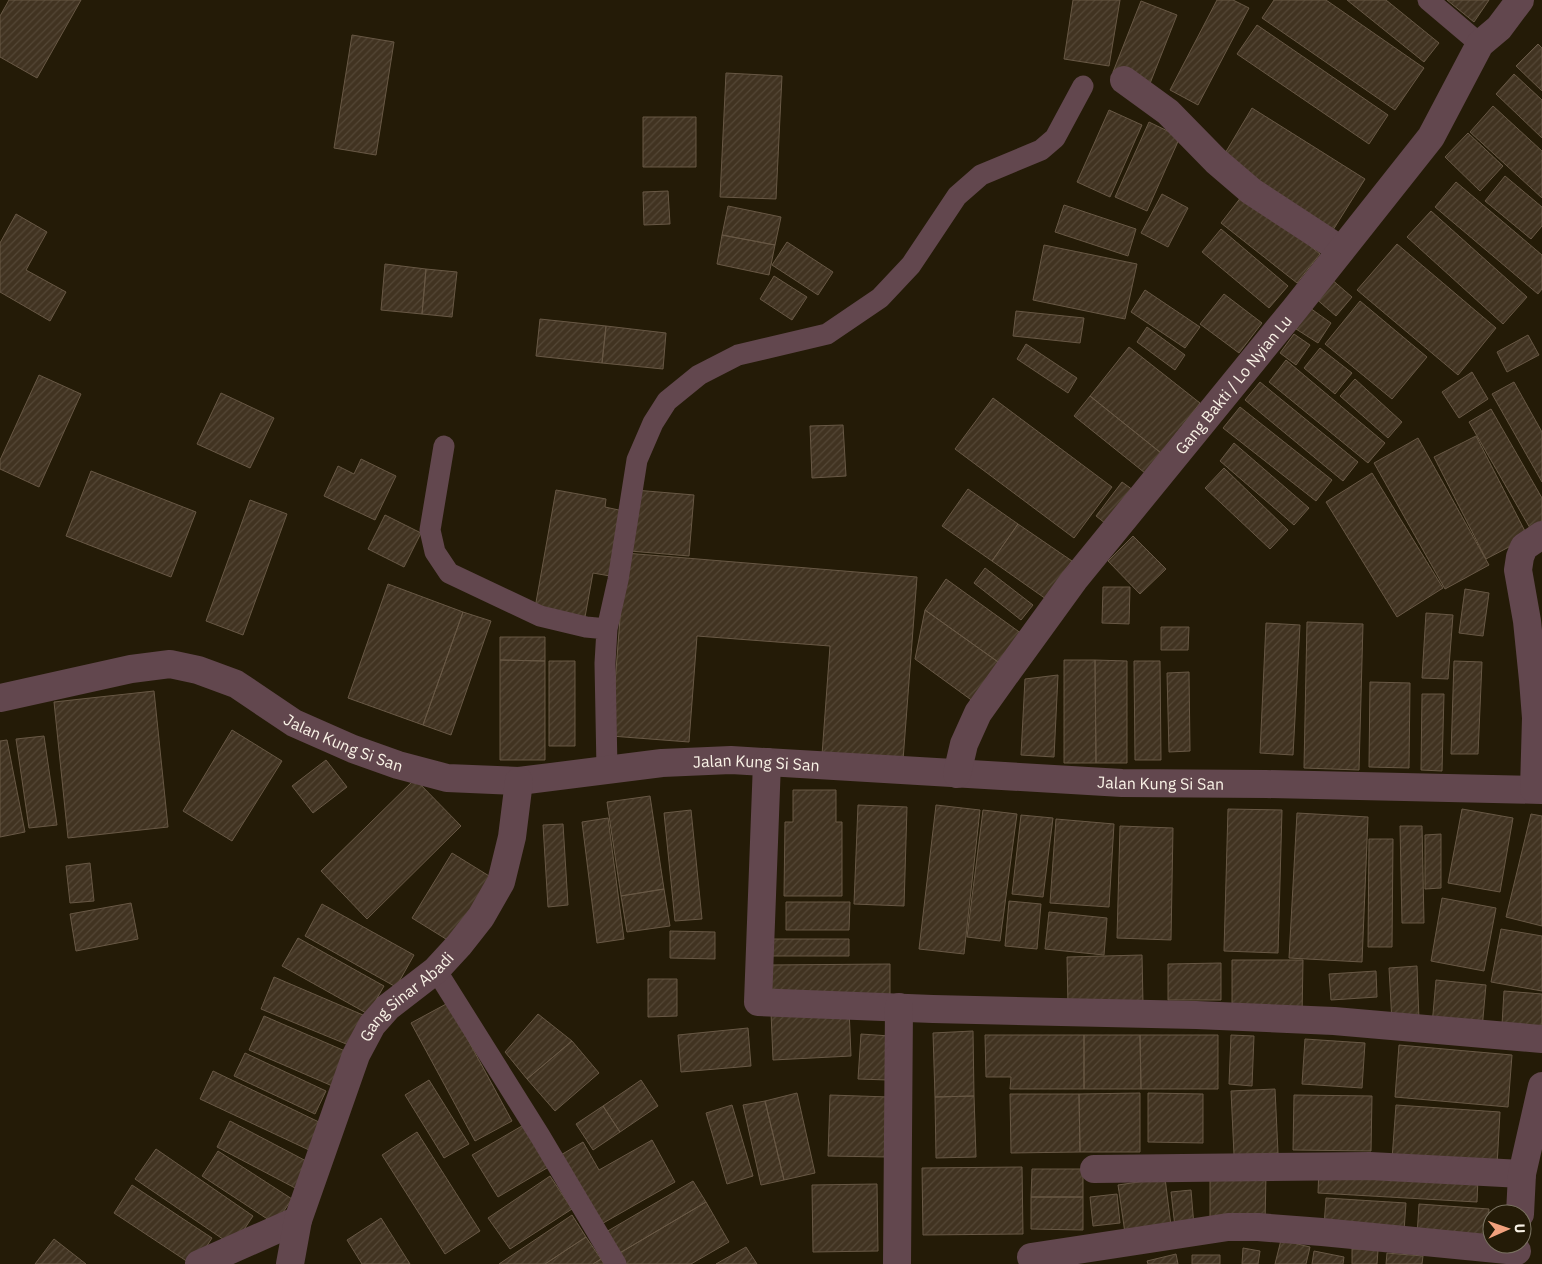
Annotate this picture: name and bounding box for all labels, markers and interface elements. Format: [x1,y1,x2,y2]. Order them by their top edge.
street label: Gang Bakti / Lo Nyian Lu [1171,311,1296,458]
street label: Jalan Kung Si San [280,709,405,776]
street label: Jalan Kung Si San [692,750,820,775]
street label: Jalan Kung Si San [1097,772,1224,794]
street label: Gang Sinar Abadi [355,948,458,1045]
north arrow [1482,1204,1532,1254]
text: U [1511,1223,1529,1234]

